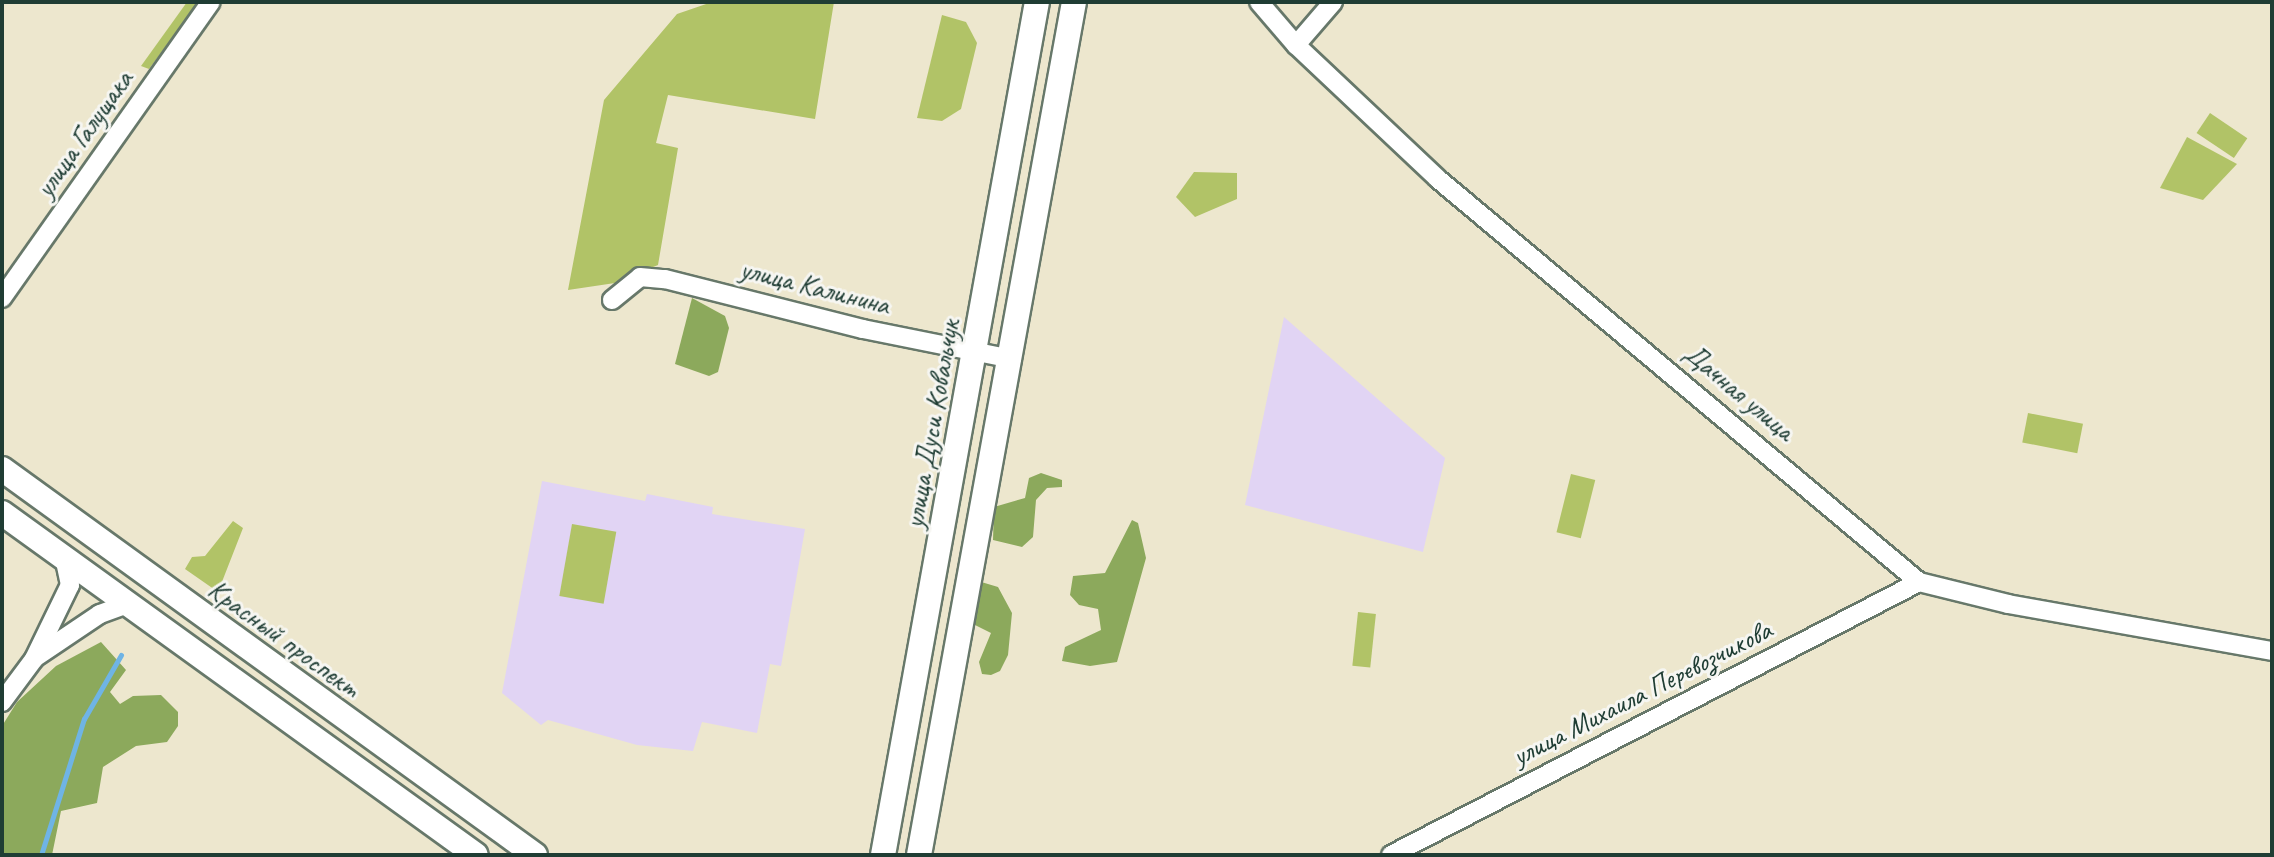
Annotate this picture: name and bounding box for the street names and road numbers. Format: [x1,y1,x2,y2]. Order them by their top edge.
street label: улица Галущака [27,63,141,205]
street label: улица Калинина [736,252,894,322]
street label: улица Дуси Ковальчук [897,319,967,529]
street label: Дачная улица [1677,336,1801,448]
street label: Красный проспект [202,573,366,705]
street label: улица Михаила Перевозчикова [1509,614,1775,772]

